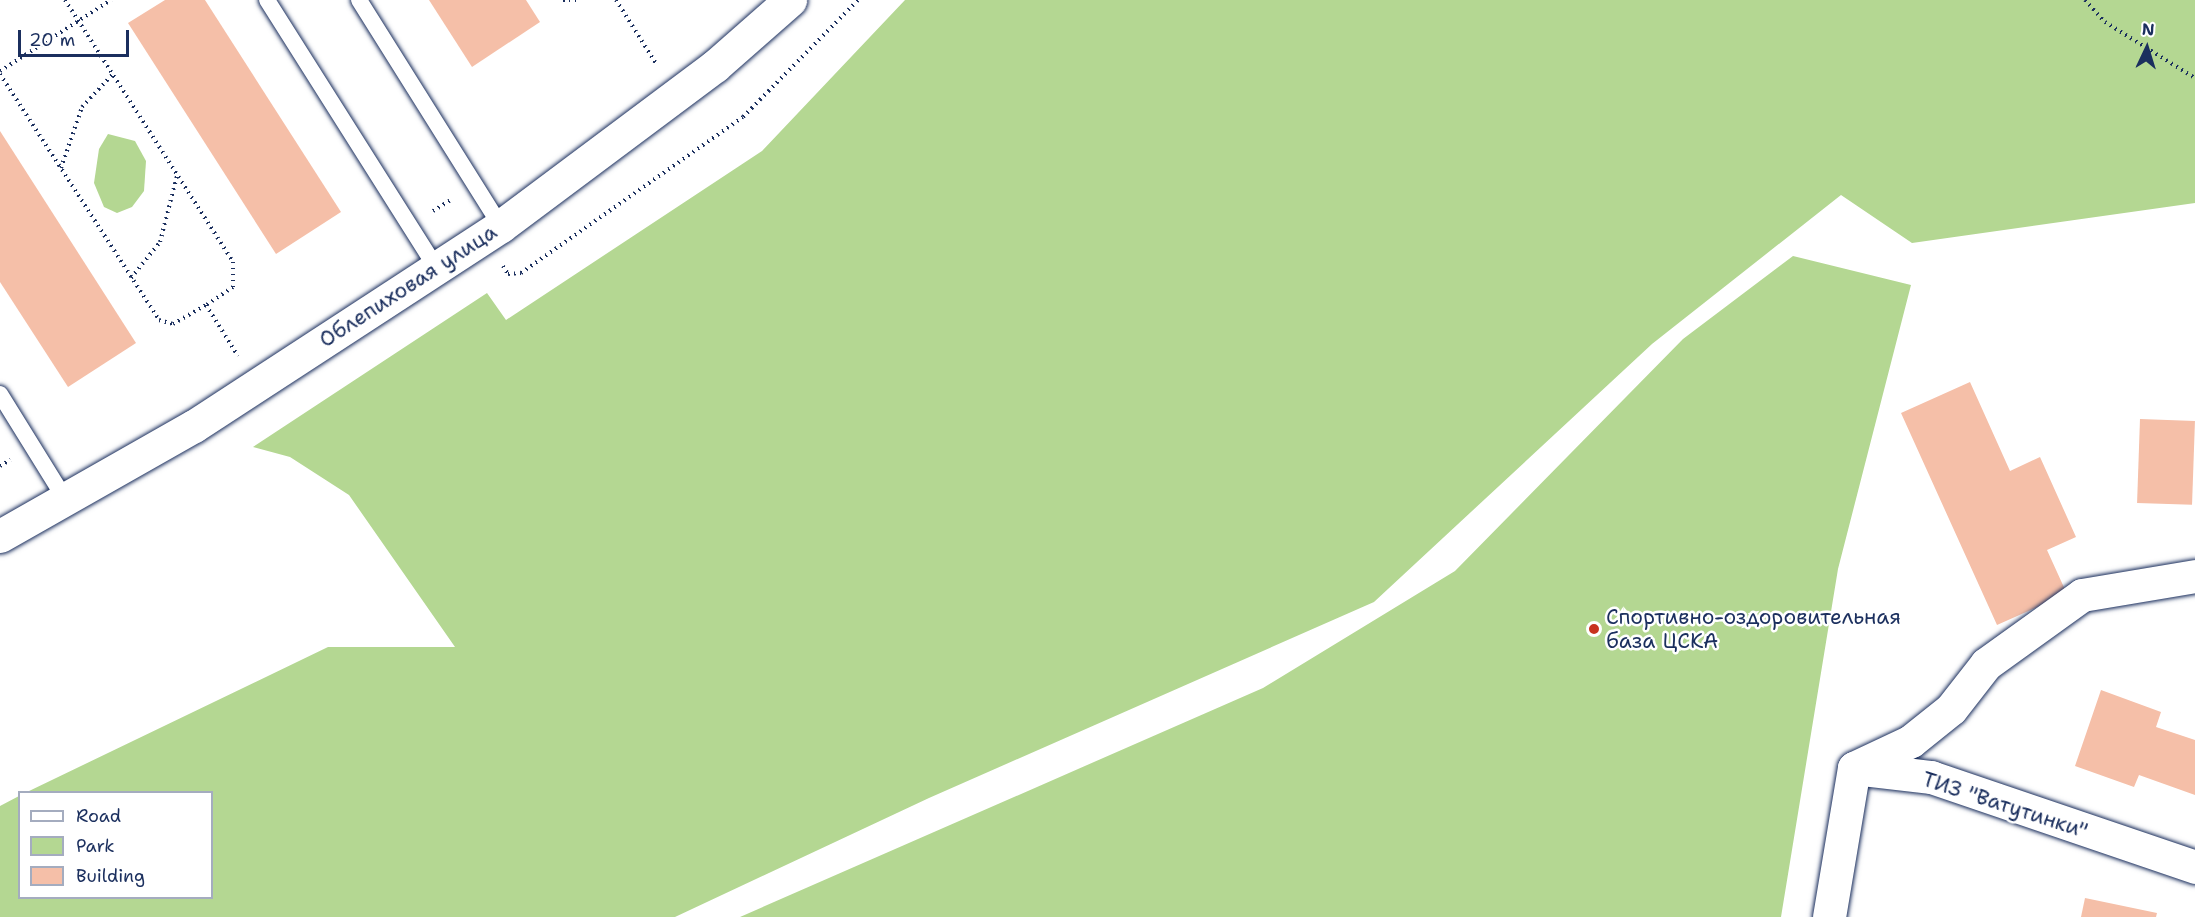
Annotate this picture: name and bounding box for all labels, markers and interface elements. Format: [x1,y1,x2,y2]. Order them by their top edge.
scale bar [21,18,132,56]
north arrow [2117,18,2177,78]
text: N [2141,19,2155,40]
text: 20 m [29,28,75,52]
street label: Облепиховая улица [315,219,501,353]
place label: Спортивно-оздоровительная база ЦСКА [1606,604,1901,654]
marker: Спортивно-оздоровительная база ЦСКА [1587,622,1601,636]
street label: ТИЗ "Ватутинки" [1919,766,2091,844]
legend [18,791,213,899]
text: Road [76,804,121,828]
text: Park [76,834,115,858]
text: Building [76,864,145,888]

